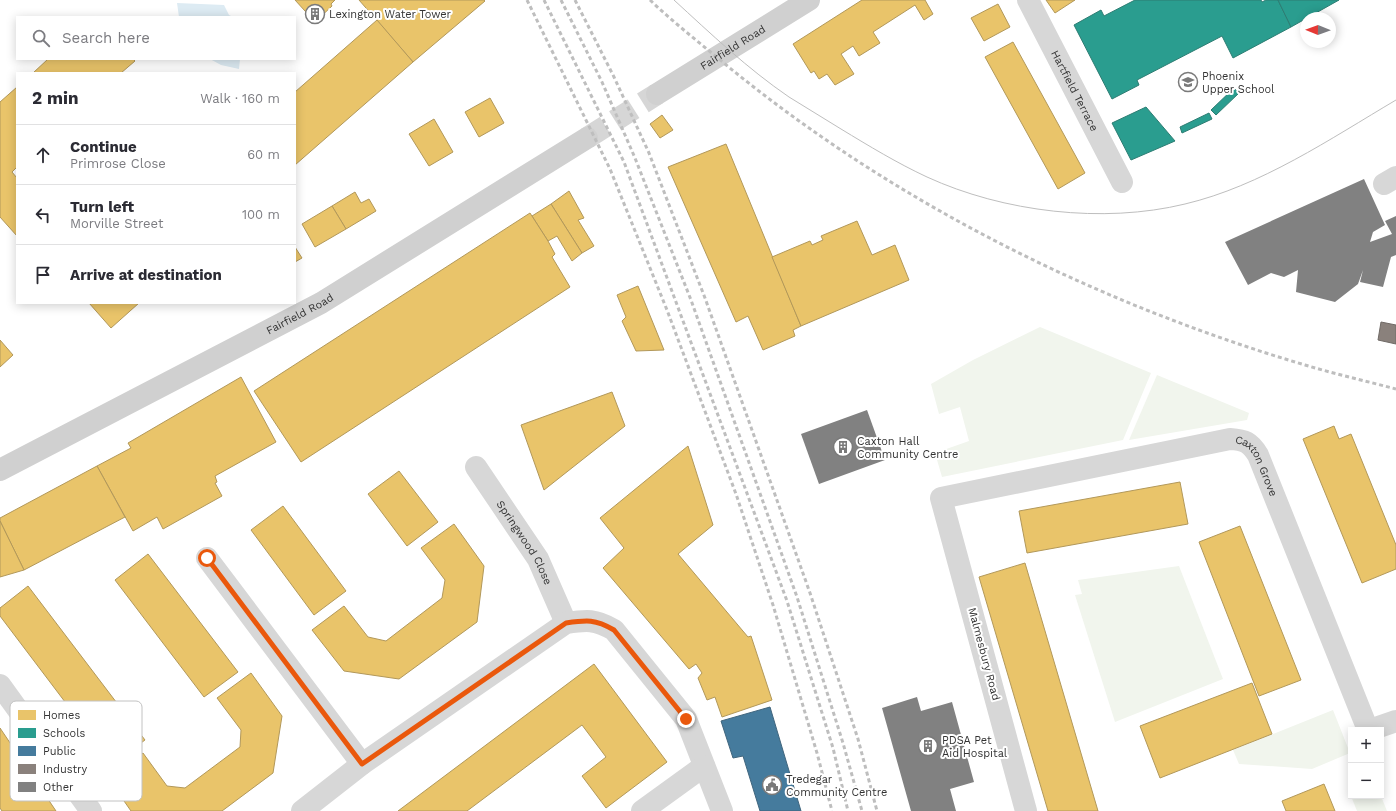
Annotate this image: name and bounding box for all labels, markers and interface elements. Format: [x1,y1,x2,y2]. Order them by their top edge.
building icon: Lexington Water Tower [304,3,326,25]
place label: Lexington Water Tower [329,8,452,21]
north arrow [1300,12,1336,48]
search box [16,16,296,60]
street label: Fairfield Road [698,22,768,72]
icon: search [30,27,52,49]
text: Search here [62,29,150,47]
street label: Hartfield Terrace [1048,48,1101,133]
place label: Phoenix Upper School [1202,70,1275,96]
school or university icon: Phoenix Upper School [1177,71,1199,93]
text: 2 min [32,88,78,108]
text: Walk · 160 m [200,91,280,106]
text: Continue [70,138,137,156]
icon: ahead [32,144,54,166]
text: 60 m [247,147,280,162]
text: Primrose Close [70,156,166,171]
text: Turn left [70,198,134,216]
icon: left [32,204,54,226]
text: 100 m [242,207,280,222]
text: Morville Street [70,216,163,231]
icon: arrive [32,264,54,286]
text: Arrive at destination [70,266,222,284]
street label: Fairfield Road [264,290,336,337]
street label: Caxton Grove [1234,433,1280,498]
place label: Caxton Hall Community Centre [857,435,958,461]
building icon: Caxton Hall Community Centre [832,436,854,458]
street label: Springwood Close [494,498,555,587]
route start [198,549,216,567]
street label: Malmesbury Road [965,606,1003,702]
legend [10,701,142,801]
text: Homes [43,709,80,722]
route end [677,710,695,728]
text: Schools [43,727,86,740]
map controls [1348,727,1384,799]
button: + [1348,727,1384,763]
place label: PDSA Pet Aid Hospital [942,734,1008,760]
building icon: PDSA Pet Aid Hospital [917,735,939,757]
text: Public [43,745,76,758]
text: Industry [43,763,88,776]
button: − [1348,763,1384,799]
place label: Tredegar Community Centre [786,773,887,799]
public building icon: Tredegar Community Centre [761,774,783,796]
text: Other [43,781,74,794]

